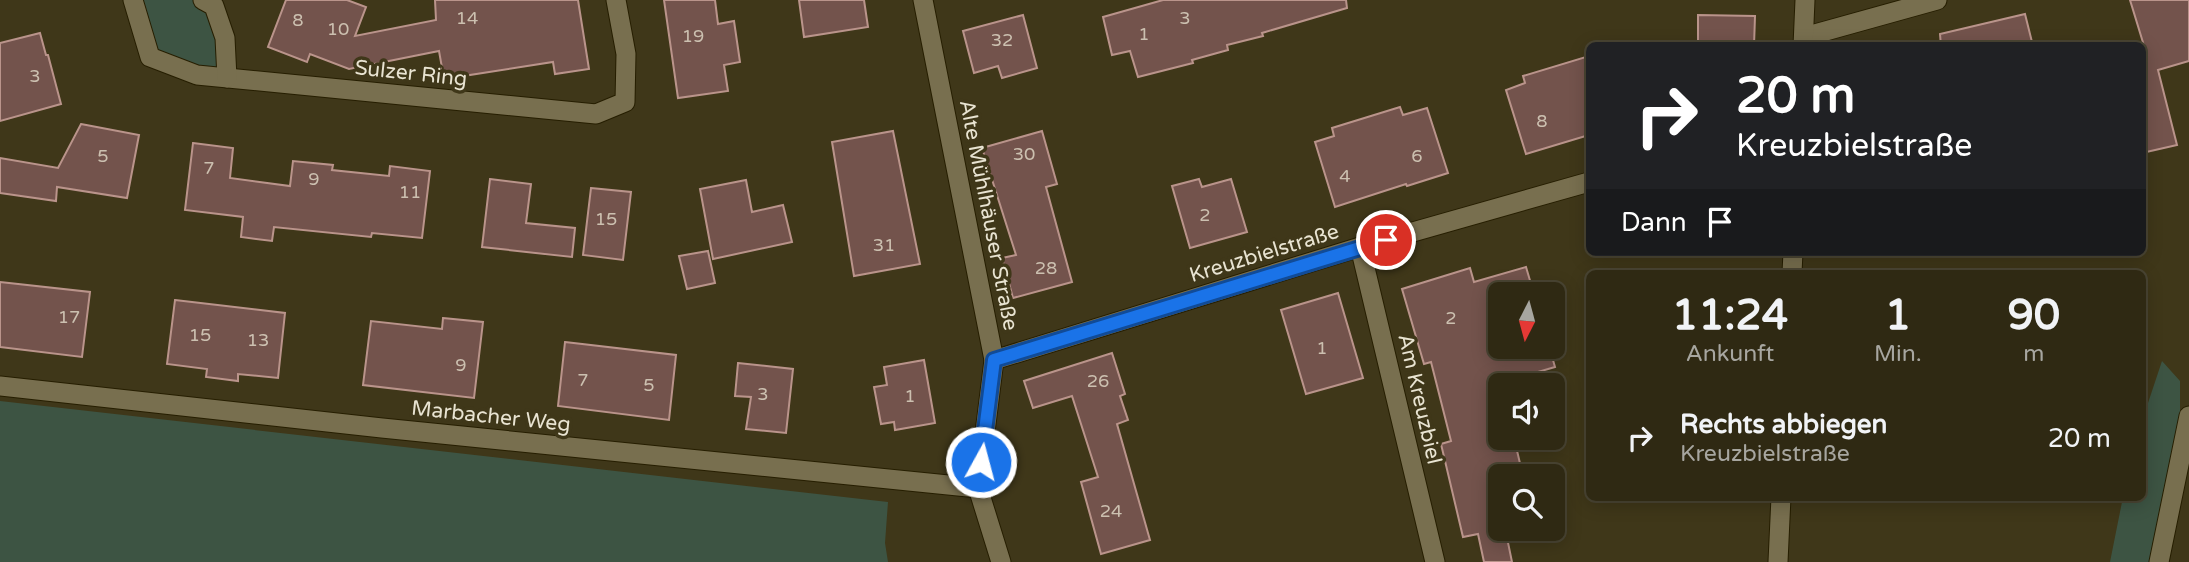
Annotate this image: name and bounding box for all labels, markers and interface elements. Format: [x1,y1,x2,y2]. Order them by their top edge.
house number: 14 [456,7,478,29]
house number: 3 [1179,7,1191,29]
house number: 8 [292,9,304,31]
house number: 10 [327,18,349,40]
house number: 1 [1138,23,1150,45]
house number: 19 [682,25,704,47]
house number: 32 [991,29,1013,51]
street label: Sulzer Ring [354,55,468,92]
house number: 3 [29,65,41,87]
text: 20 m [1736,67,1855,126]
icon: right [1621,70,1712,161]
street label: Alte Mühlhäuser Straße [954,98,1023,333]
house number: 8 [1536,110,1548,132]
text: Kreuzbielstraße [1736,127,1972,165]
house number: 30 [1013,143,1035,165]
house number: 5 [97,145,109,167]
house number: 6 [1411,145,1423,167]
house number: 7 [203,157,215,179]
house number: 4 [1339,165,1351,187]
house number: 9 [308,168,320,190]
house number: 11 [399,181,421,203]
icon: arrive [1701,203,1739,241]
house number: 2 [1199,204,1211,226]
text: Dann [1621,207,1687,238]
house number: 15 [595,208,617,230]
pin [1356,210,1416,270]
street label: Kreuzbielstraße [1186,219,1342,288]
icon: arrive [1367,221,1405,259]
house number: 31 [873,234,895,256]
house number: 28 [1035,257,1057,279]
north arrow [1488,282,1564,359]
map controls [1488,282,1565,541]
text: 11:24 [1672,290,1788,341]
text: 1 [1885,290,1911,341]
text: 90 [2007,290,2060,341]
house number: 17 [58,306,80,328]
house number: 2 [1445,307,1457,329]
house number: 15 [189,324,211,346]
house number: 13 [247,329,269,351]
street label: Am Kreuzbiel [1392,332,1447,467]
house number: 1 [1316,337,1328,359]
text: Ankunft [1686,340,1774,368]
text: Min. [1874,340,1922,368]
text: m [2023,340,2044,368]
house number: 9 [455,354,467,376]
house number: 7 [577,369,589,391]
house number: 26 [1087,370,1109,392]
button: sound [1488,373,1565,450]
house number: 5 [643,374,655,396]
house number: 3 [757,383,769,405]
house number: 1 [904,385,916,407]
street label: Marbacher Weg [410,396,572,437]
text: Rechts abbiegen [1680,409,1887,440]
icon: right [1621,419,1659,457]
text: 20 m [2048,423,2111,454]
position arrow [944,425,1018,499]
text: Kreuzbielstraße [1680,440,1850,468]
button: search [1488,464,1565,541]
house number: 24 [1100,500,1122,522]

